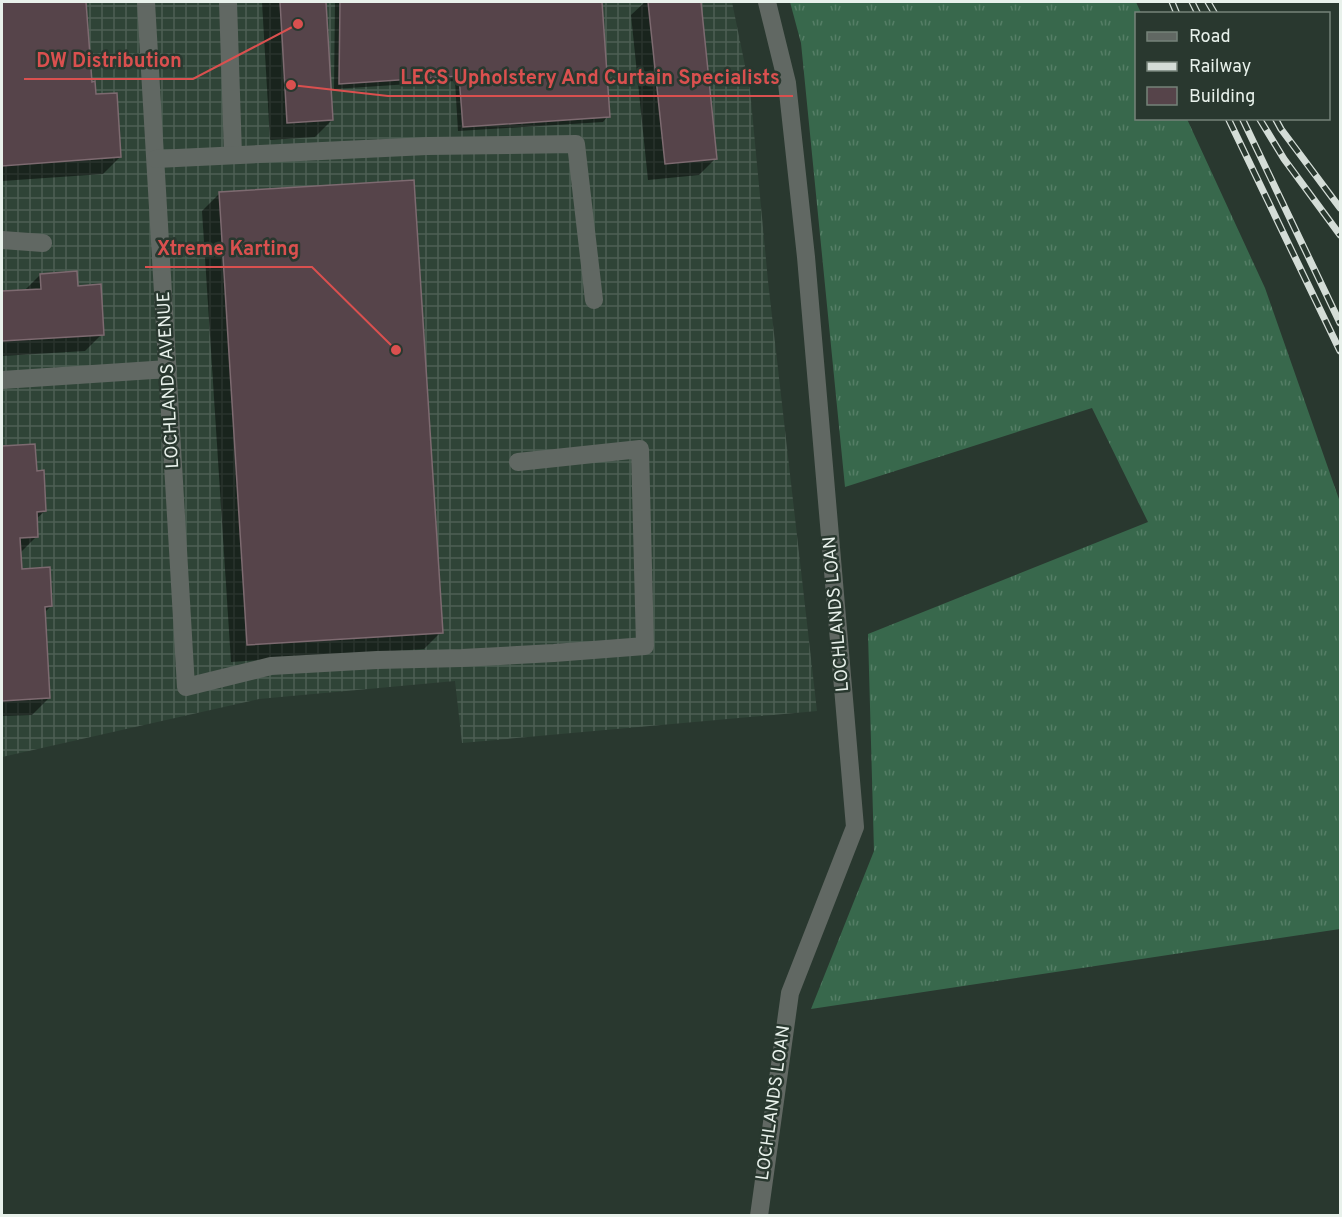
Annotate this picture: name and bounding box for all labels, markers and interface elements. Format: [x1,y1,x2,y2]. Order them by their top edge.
legend [1135,12,1330,120]
text: Road [1189,26,1231,49]
callout: DW Distribution [24,41,193,79]
text: DW Distribution [36,49,182,75]
text: Railway [1189,56,1251,79]
callout: LECS Upholstery And Curtain Specialists [388,58,793,96]
text: LECS Upholstery And Curtain Specialists [400,66,780,92]
text: Building [1189,86,1255,109]
callout: Xtreme Karting [145,229,312,267]
text: Xtreme Karting [157,237,299,263]
street label: LOCHLANDS AVENUE [153,291,185,469]
street label: LOCHLANDS LOAN [819,535,855,693]
street label: LOCHLANDS LOAN [752,1024,796,1182]

